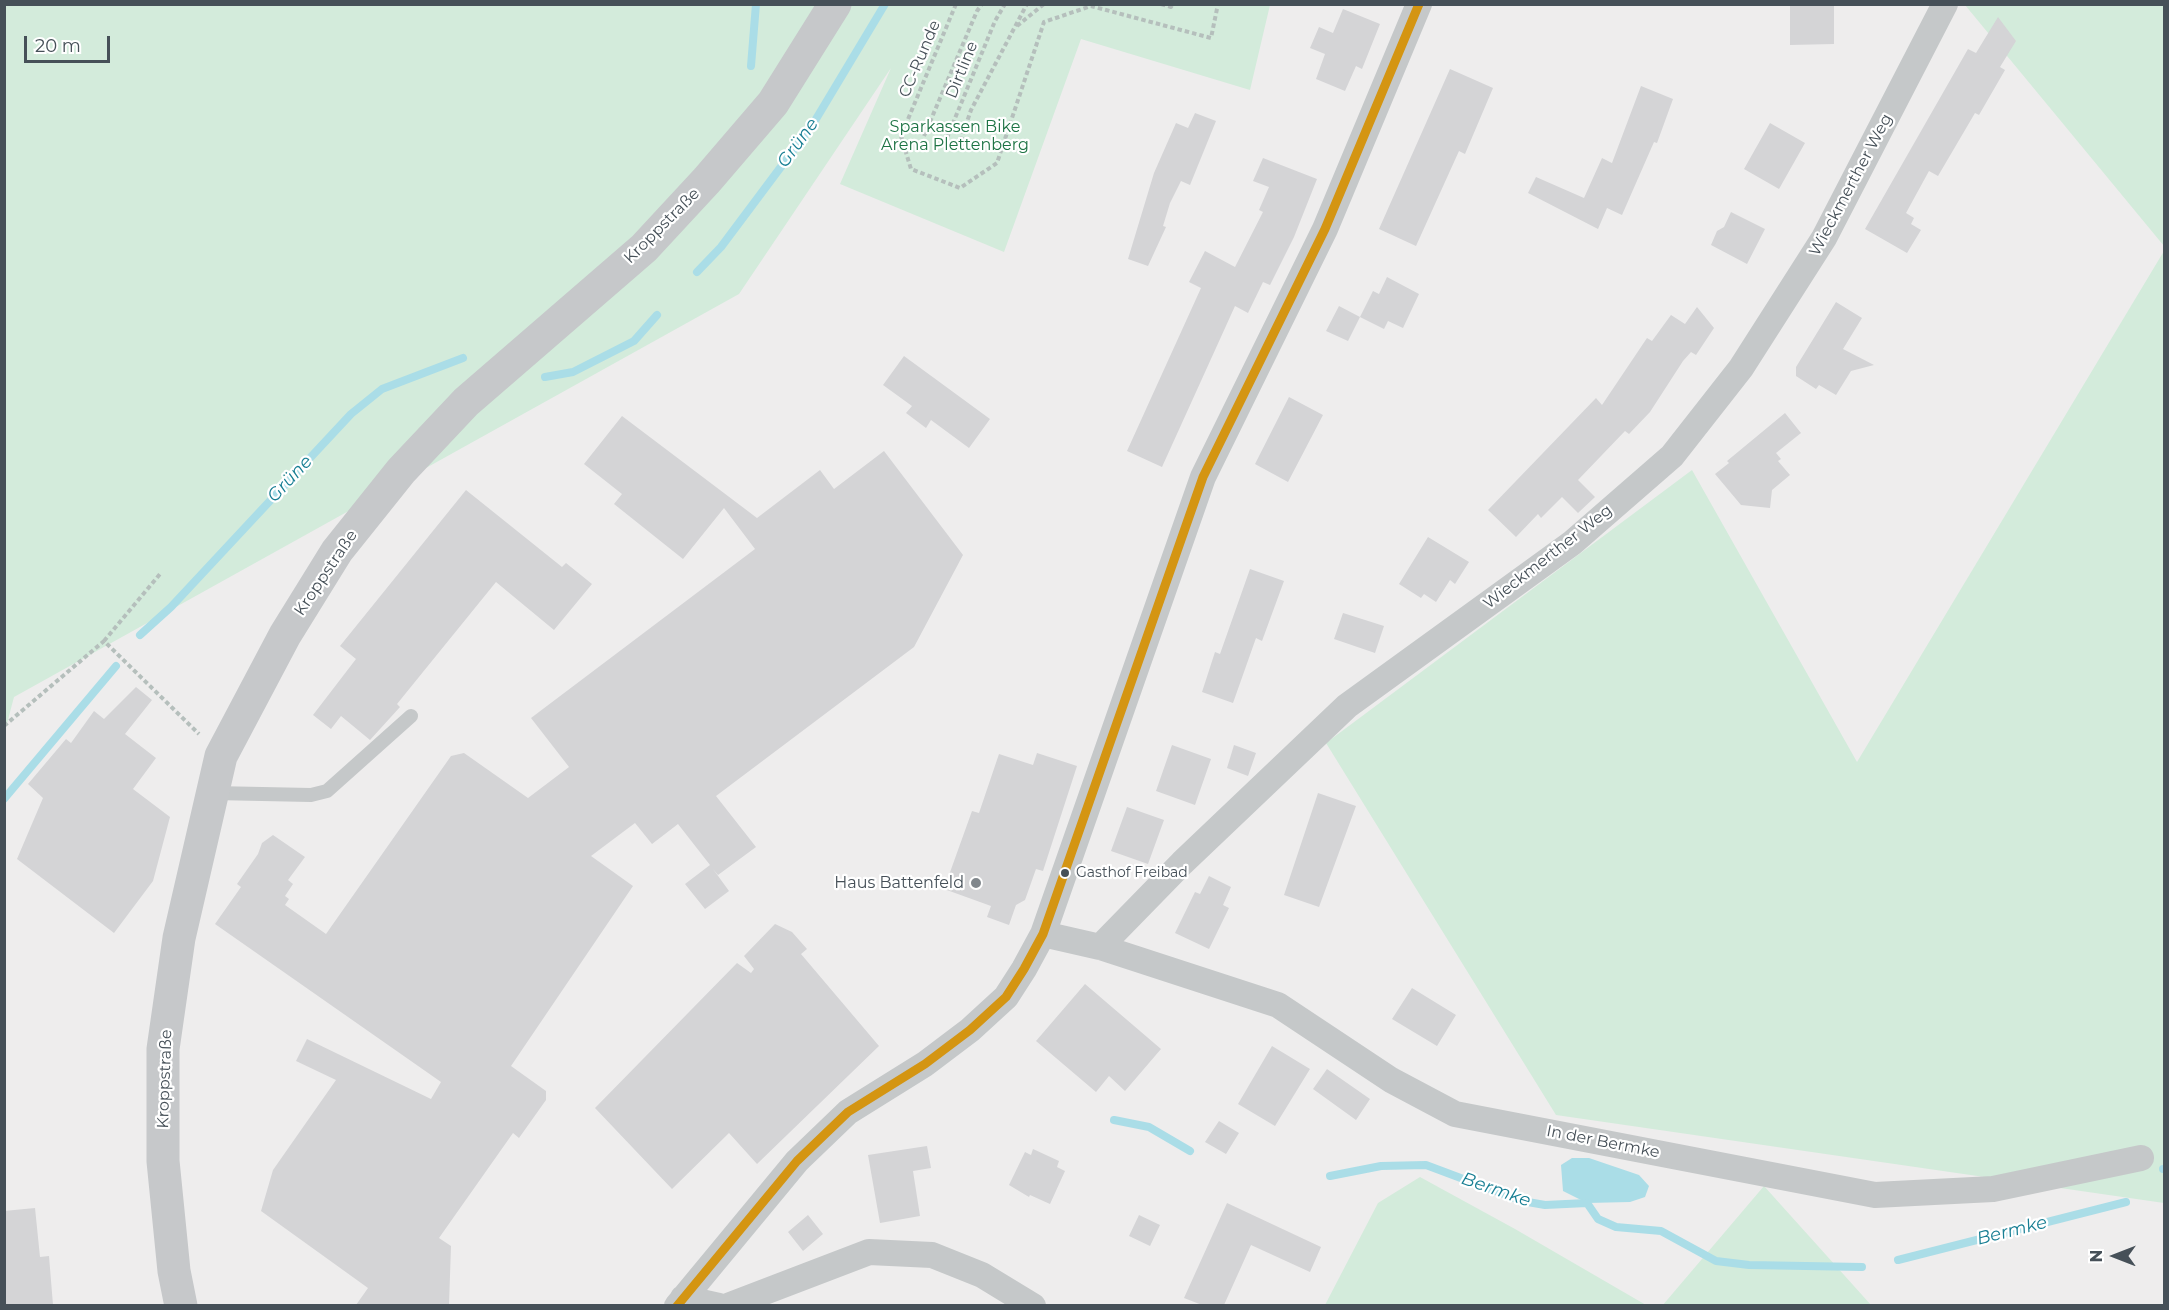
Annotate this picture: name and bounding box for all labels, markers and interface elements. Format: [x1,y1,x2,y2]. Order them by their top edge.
street label: CC-Runde [895,18,945,100]
scale bar [27,24,112,62]
text: 20 m [35,35,81,57]
street label: Dirtline [942,39,982,101]
street label: Wieckmerther Weg [1805,111,1897,259]
water label: Grüne [773,114,823,172]
park label: Sparkassen Bike Arena Plettenberg [881,117,1029,155]
street label: Kroppstraße [620,184,704,268]
water label: Grüne [263,451,317,507]
street label: Wieckmerther Weg [1480,501,1616,613]
street label: Kroppstraße [290,527,362,619]
place label: Gasthof Freibad [1076,865,1188,881]
marker: Gasthof Freibad [1059,867,1071,879]
place label: Haus Battenfeld [834,873,964,893]
marker: Haus Battenfeld [969,876,983,890]
street label: Kroppstraße [154,1029,176,1129]
street label: In der Bermke [1545,1122,1661,1162]
water label: Bermke [1459,1168,1533,1212]
water label: Bermke [1975,1212,2049,1250]
north arrow [2085,1226,2145,1286]
text: N [2087,1250,2106,1262]

